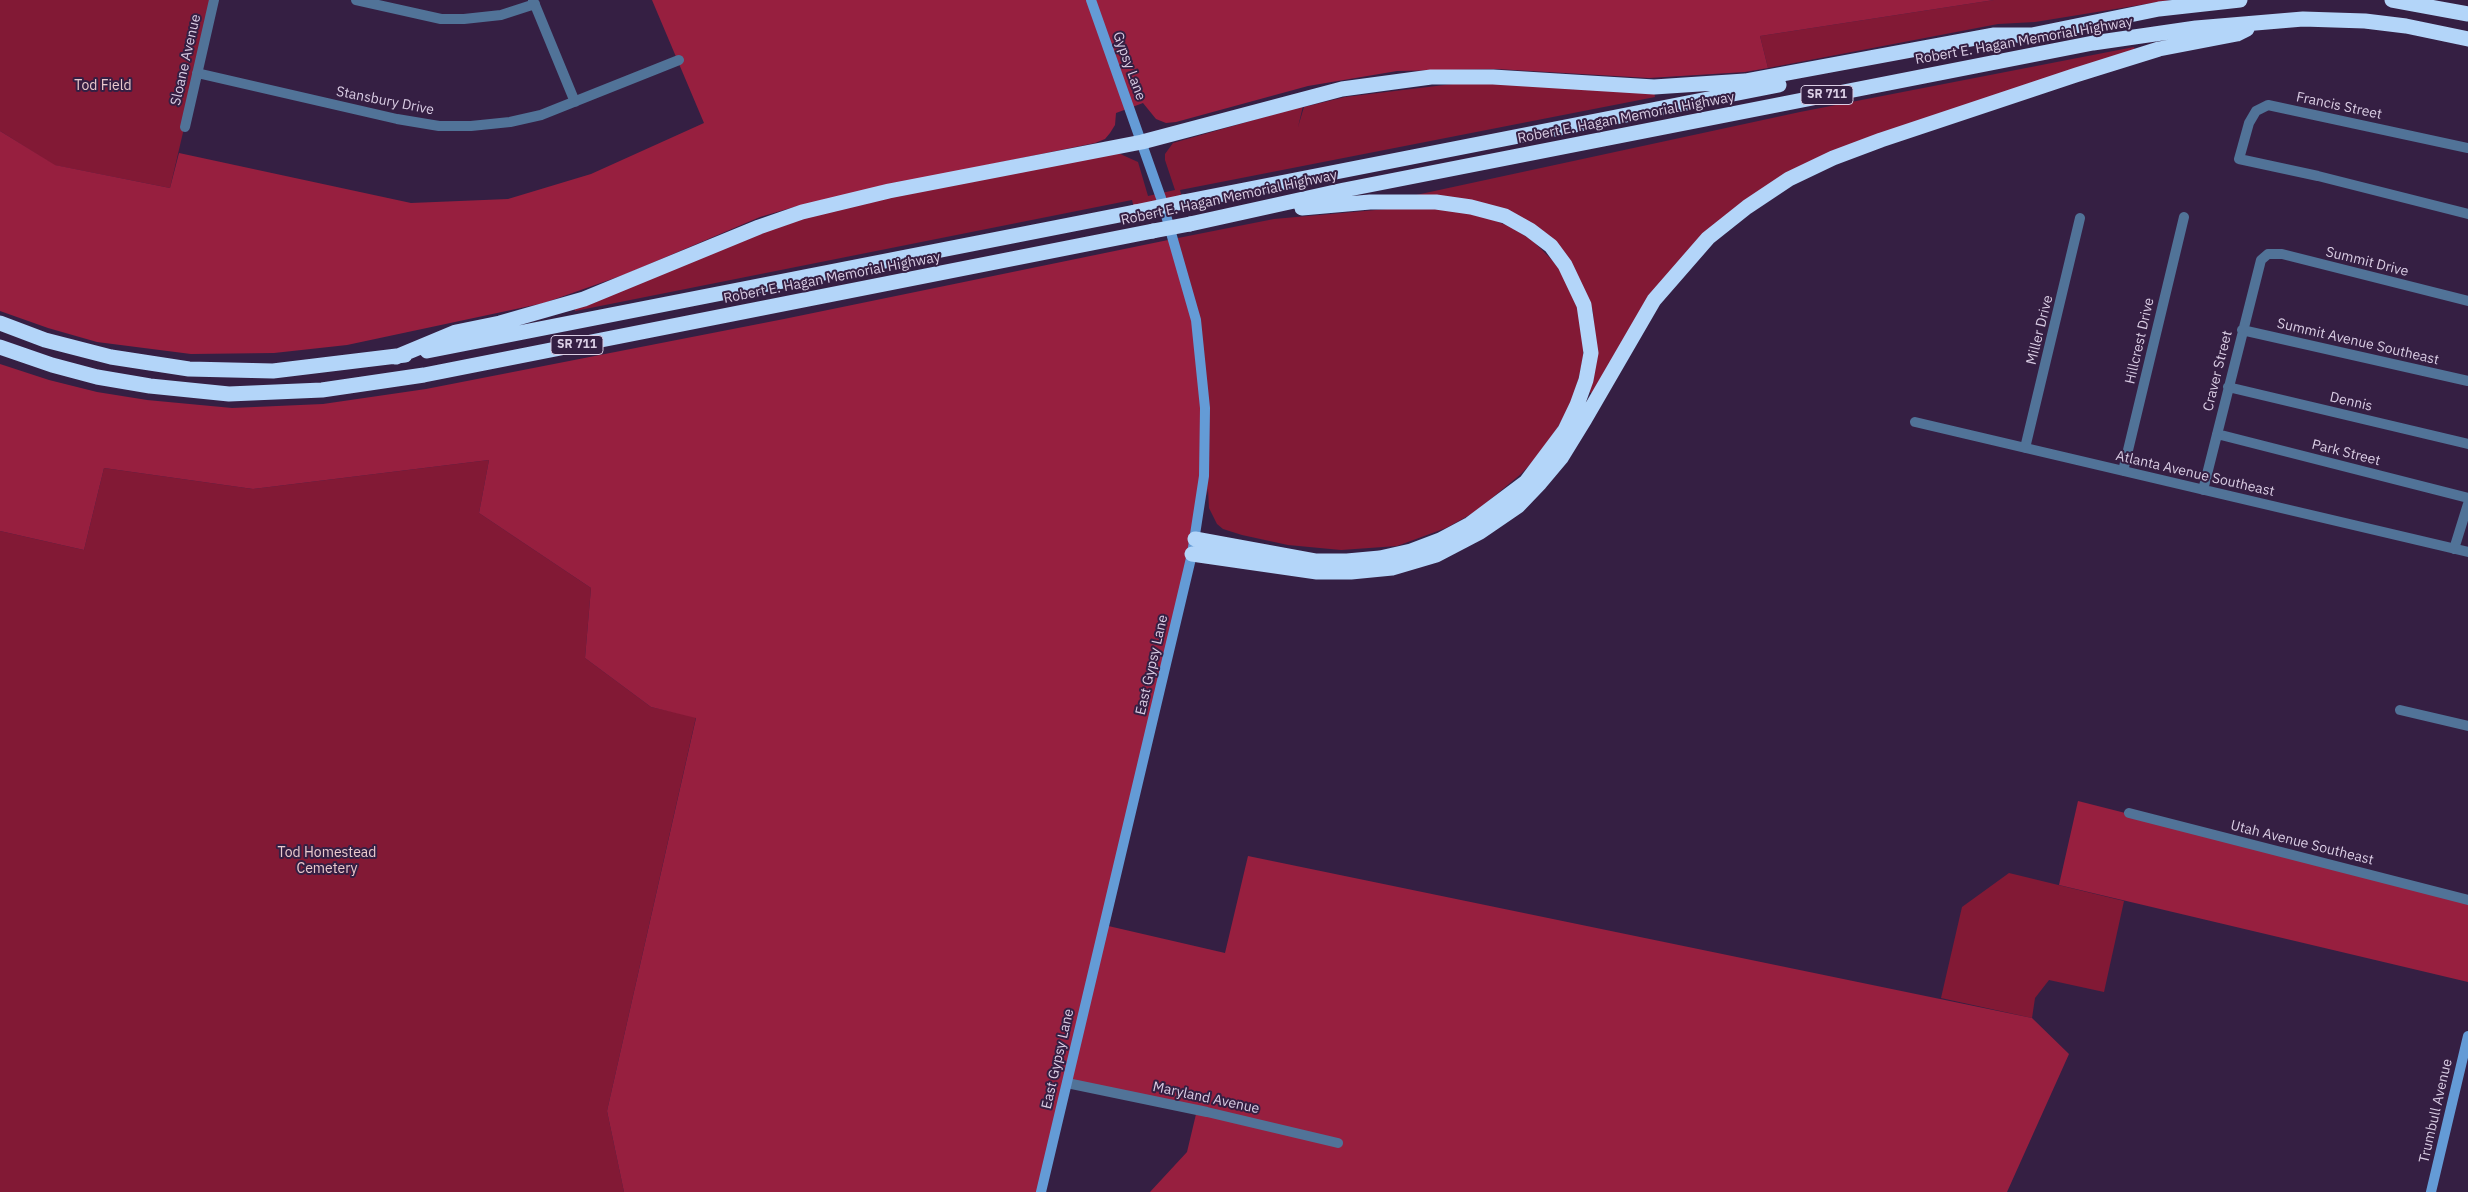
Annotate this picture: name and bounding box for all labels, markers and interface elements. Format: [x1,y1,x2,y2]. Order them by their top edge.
street label: Sloane Avenue [167,13,205,107]
street label: Robert E. Hagan Memorial Highway [1914,14,2134,68]
street label: Gypsy Lane [1109,29,1149,103]
park label: Tod Field [74,78,132,94]
street label: Stansbury Drive [335,83,435,119]
road number: SR 711 [1801,86,1853,104]
street label: Robert E. Hagan Memorial Highway [1516,89,1736,147]
street label: Francis Street [2295,89,2383,123]
street label: Robert E. Hagan Memorial Highway [1119,167,1339,229]
street label: Summit Drive [2324,244,2410,280]
street label: Robert E. Hagan Memorial Highway [722,249,942,307]
street label: Miller Drive [2023,294,2057,366]
street label: Hillcrest Drive [2122,296,2158,386]
street label: Summit Avenue Southeast [2275,315,2441,369]
street label: Craver Street [2200,329,2236,413]
road number: SR 711 [551,336,603,354]
street label: Dennis [2328,389,2374,415]
street label: Park Street [2310,436,2382,470]
street label: Atlanta Avenue Southeast [2114,448,2276,500]
street label: East Gypsy Lane [1132,613,1172,717]
street label: Utah Avenue Southeast [2229,817,2375,869]
park label: Tod Homestead Cemetery [278,845,376,878]
street label: East Gypsy Lane [1038,1007,1078,1111]
street label: Trumbull Avenue [2416,1057,2456,1165]
street label: Maryland Avenue [1151,1079,1261,1117]

